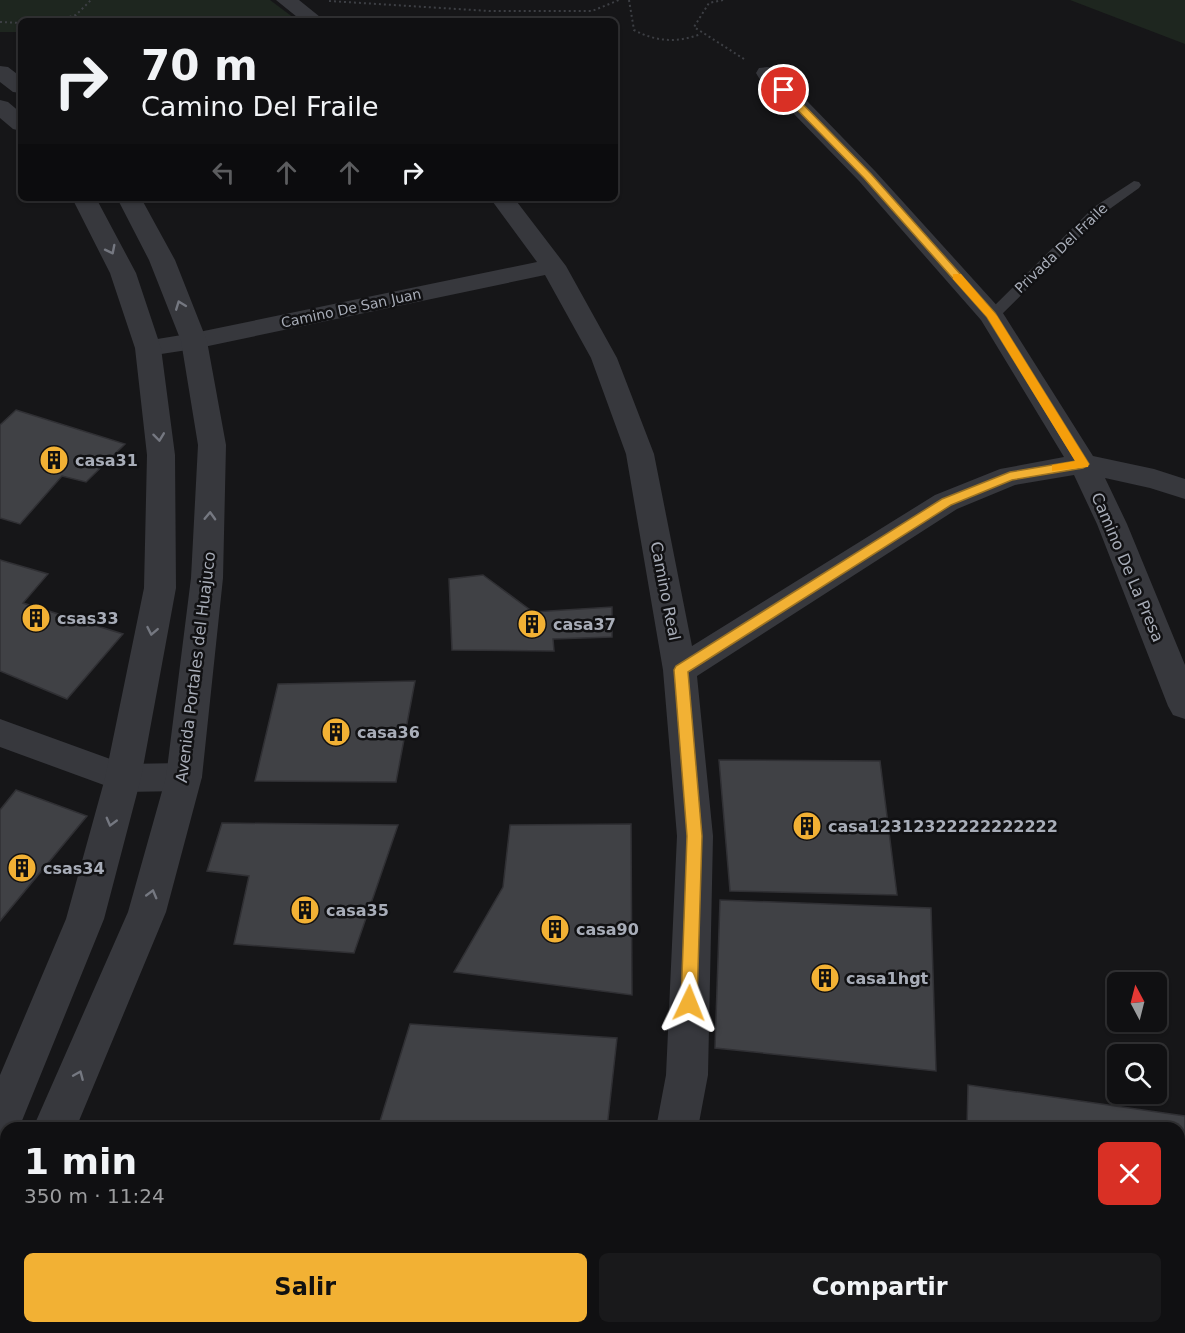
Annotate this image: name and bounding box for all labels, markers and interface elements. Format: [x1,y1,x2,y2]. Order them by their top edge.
text: 70 m [141,41,258,90]
icon: right [42,42,120,120]
pin [758,64,809,115]
icon: arrive [767,73,800,106]
text: Camino Del Fraile [141,91,379,122]
icon: left [207,156,240,189]
icon: ahead [270,156,303,189]
icon: ahead [333,156,366,189]
icon: right [396,156,429,189]
street label: Privada Del Fraile [1012,200,1110,296]
one-way arrow [104,244,115,254]
street label: Camino De San Juan [279,285,423,331]
one-way arrow [174,300,187,310]
one-way arrow [152,433,165,442]
building icon: casa31 [38,444,70,476]
place label: casa31 [75,451,138,470]
street label: Camino De La Presa [1087,490,1168,645]
one-way arrow [203,512,216,521]
street label: Camino Real [647,540,684,642]
street label: Avenida Portales del Huajuco [172,550,219,784]
building icon: csas33 [20,602,52,634]
building icon: casa37 [516,608,548,640]
place label: csas33 [57,609,119,628]
place label: casa37 [553,615,616,634]
one-way arrow [146,626,159,636]
building icon: casa36 [320,716,352,748]
place label: casa36 [357,723,420,742]
building icon: casa12312322222222222 [791,810,823,842]
one-way arrow [106,817,119,827]
place label: casa12312322222222222 [828,817,1058,836]
building icon: csas34 [6,852,38,884]
place label: csas34 [43,859,105,878]
one-way arrow [145,890,157,900]
building icon: casa35 [289,894,321,926]
place label: casa35 [326,901,389,920]
building icon: casa90 [539,913,571,945]
place label: casa90 [576,920,639,939]
building icon: casa1hgt [809,962,841,994]
place label: casa1hgt [846,969,929,988]
position arrow [657,971,721,1035]
north arrow [1107,972,1167,1032]
map controls [1107,972,1167,1104]
button: search [1107,1044,1167,1104]
one-way arrow [72,1070,84,1081]
text: 1 min [24,1141,137,1182]
button: close [1098,1142,1161,1205]
text: 350 m · 11:24 [24,1184,165,1208]
button: Salir [24,1253,587,1322]
button: Compartir [599,1253,1161,1322]

